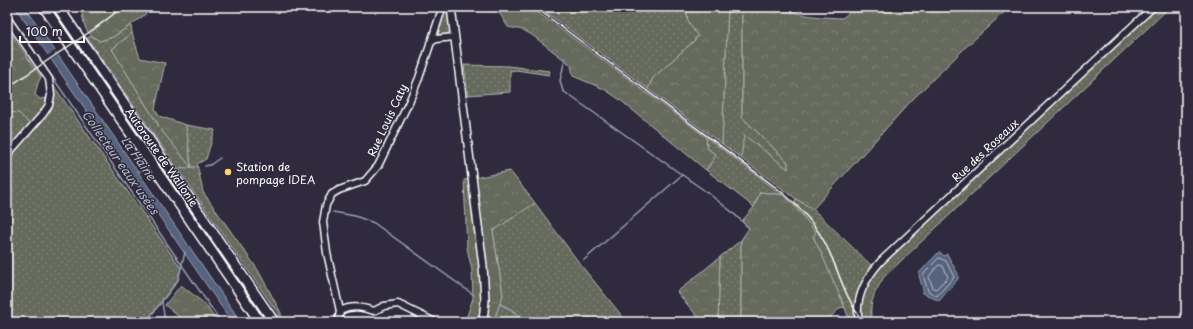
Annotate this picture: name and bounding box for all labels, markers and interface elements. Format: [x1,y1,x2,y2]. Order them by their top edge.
scale bar [20,18,84,44]
text: 100 m [26,22,63,40]
street label: Rue Louis Caty [363,81,411,159]
street label: Autoroute de Wallonie [121,104,203,210]
water label: Collecteur eaux usées [78,106,165,219]
street label: Rue des Roseaux [948,114,1022,186]
water label: La Haine [117,132,161,184]
place label: Station de pompage IDEA [236,158,315,188]
marker: Station de pompage IDEA [223,167,233,177]

